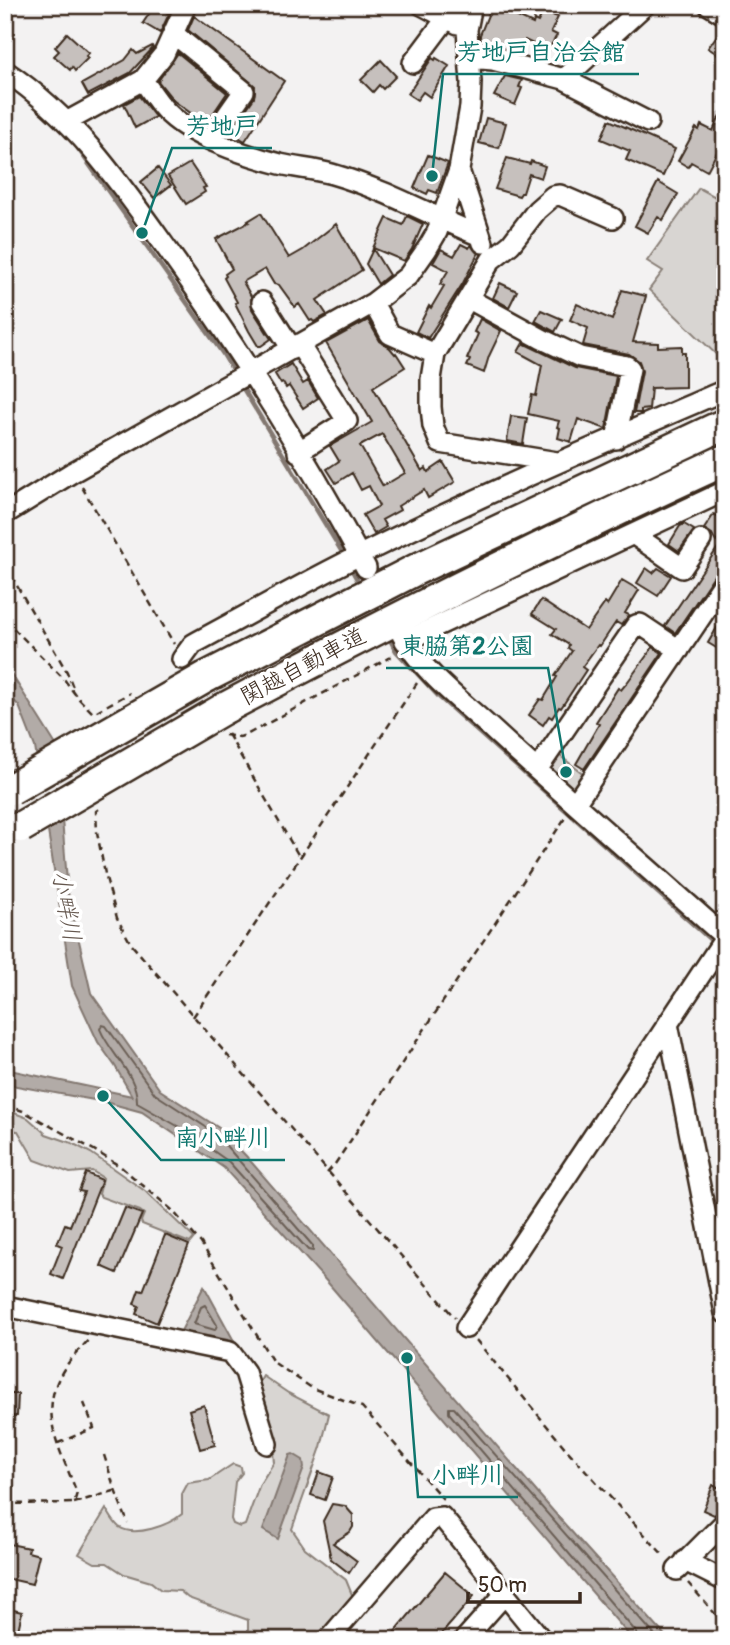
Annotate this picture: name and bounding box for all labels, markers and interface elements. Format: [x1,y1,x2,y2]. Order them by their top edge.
callout: 芳地戸自治会館 [443,29,639,74]
text: 芳地戸自治会館 [457,38,625,67]
callout: 芳地戸 [172,103,272,148]
text: 芳地戸 [186,112,258,141]
street label: 関越自動車道 [235,621,371,711]
callout: 東脇第2公園 [386,623,548,668]
text: 東脇第2公園 [400,632,534,661]
water label: 小畔川 [45,868,87,944]
callout: 南小畔川 [161,1115,285,1160]
text: 南小畔川 [175,1124,271,1153]
callout: 小畔川 [418,1452,518,1497]
text: 小畔川 [432,1461,504,1490]
scale bar [468,1561,580,1605]
text: 50 m [478,1572,527,1599]

